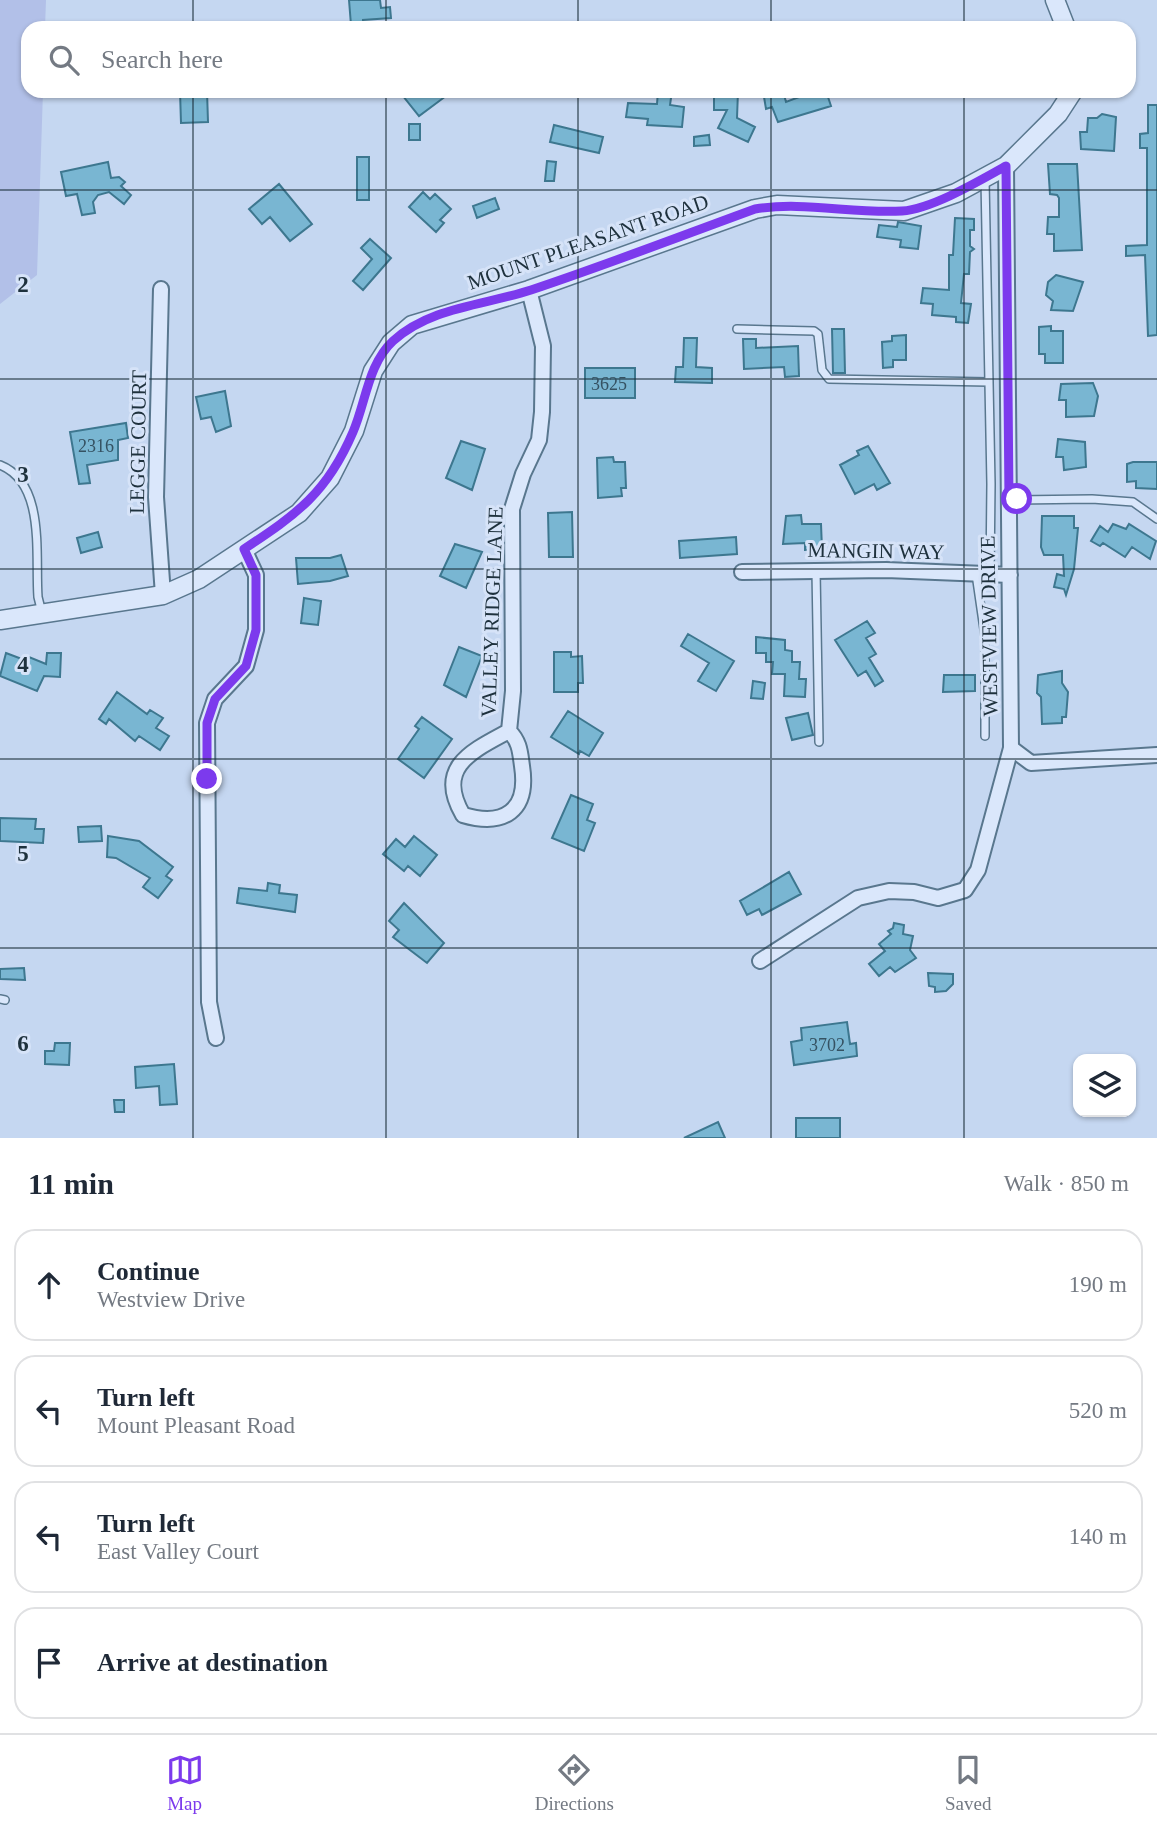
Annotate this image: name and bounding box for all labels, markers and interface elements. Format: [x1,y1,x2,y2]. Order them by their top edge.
search box [21,21,1136,98]
icon: search [45,41,83,79]
text: Search here [101,45,223,74]
street label: MOUNT PLEASANT ROAD [464,189,712,295]
text: 2 [17,272,29,297]
street label: LEGGE COURT [125,370,151,514]
house number: 3625 [591,374,627,394]
house number: 2316 [78,436,114,456]
text: 3 [17,462,29,487]
route start [1001,483,1032,514]
street label: VALLEY RIDGE LANE [476,506,508,718]
street label: WESTVIEW DRIVE [975,535,1003,717]
street label: MANGIN WAY [807,538,945,564]
text: 4 [17,652,29,677]
route end [191,763,222,794]
text: 5 [17,841,29,866]
text: 6 [17,1031,29,1056]
house number: 3702 [809,1035,845,1055]
map controls [1073,1054,1136,1117]
button: layers [1073,1054,1136,1117]
text: 11 min [28,1167,114,1200]
text: Walk · 850 m [1004,1171,1129,1196]
text: Continue [97,1257,200,1286]
icon: ahead [30,1266,68,1304]
text: 190 m [1069,1272,1127,1297]
text: Westview Drive [97,1287,245,1312]
text: Turn left [97,1383,195,1412]
icon: left [30,1392,68,1430]
text: 520 m [1069,1398,1127,1423]
text: Mount Pleasant Road [97,1413,295,1438]
text: Turn left [97,1509,195,1538]
icon: left [30,1518,68,1556]
text: 140 m [1069,1524,1127,1549]
text: East Valley Court [97,1539,259,1564]
icon: arrive [30,1644,68,1682]
text: Arrive at destination [97,1648,328,1677]
tab: Map [166,1751,204,1815]
tab: Directions [535,1751,614,1815]
tab: Saved [945,1751,991,1815]

